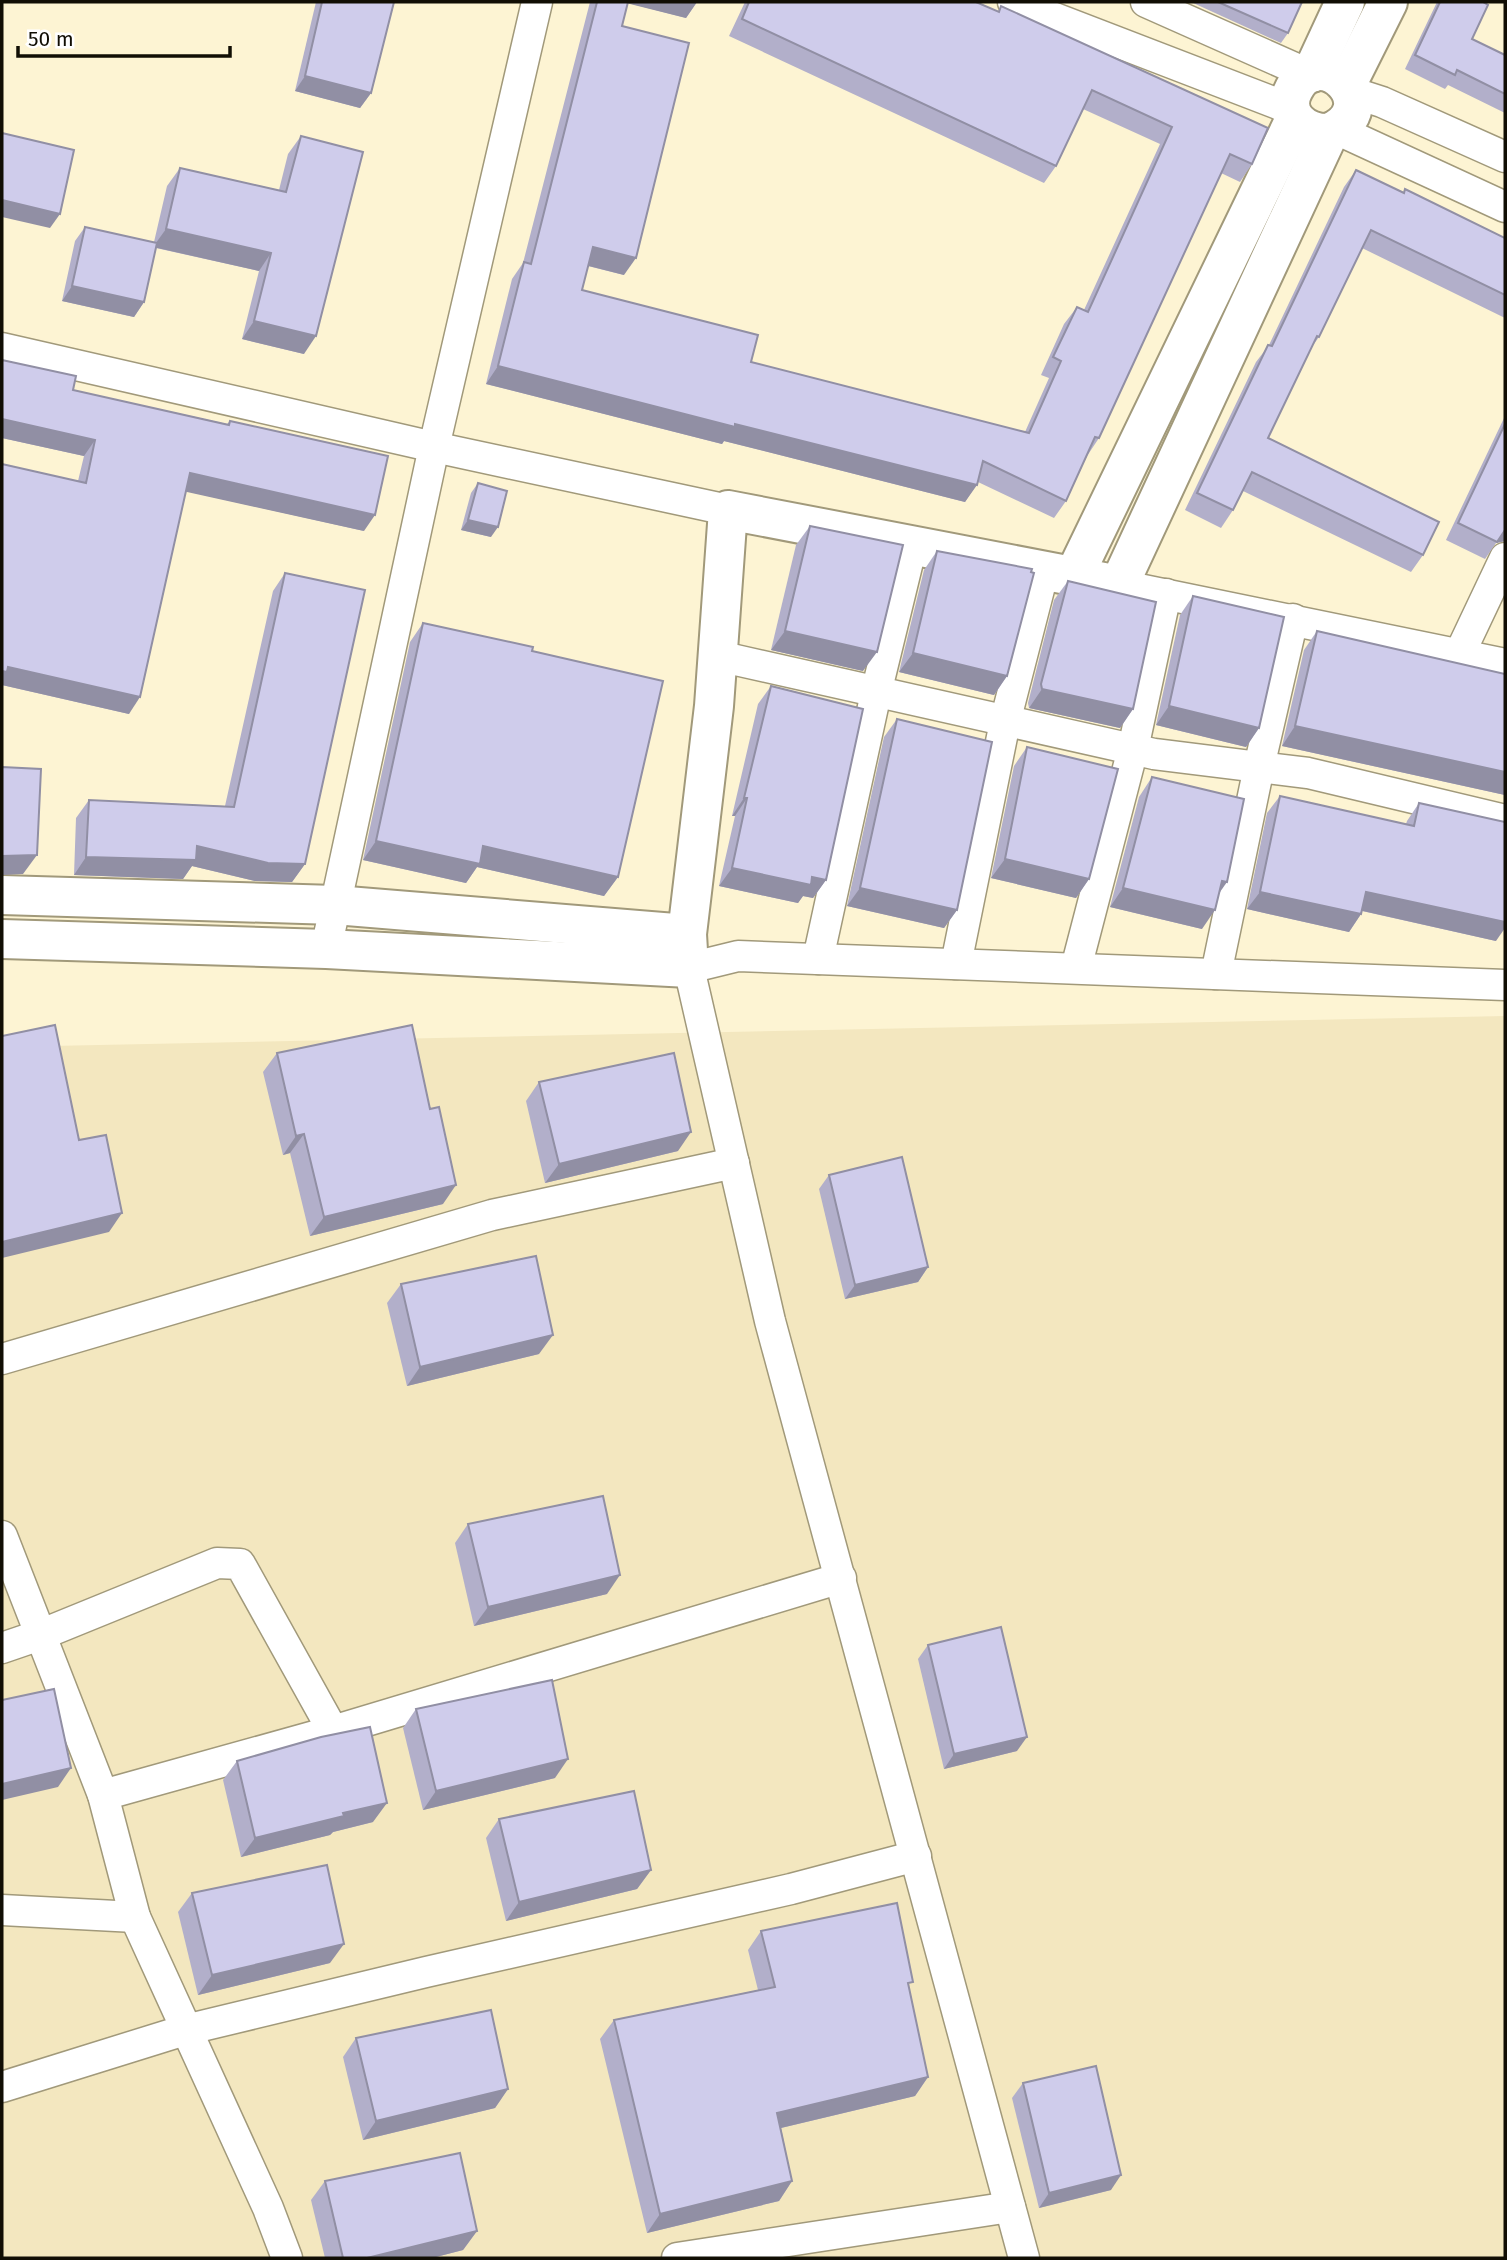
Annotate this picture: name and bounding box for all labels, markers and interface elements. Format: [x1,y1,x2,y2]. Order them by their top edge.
scale bar [18,14,229,58]
text: 50 m [28,26,74,52]

